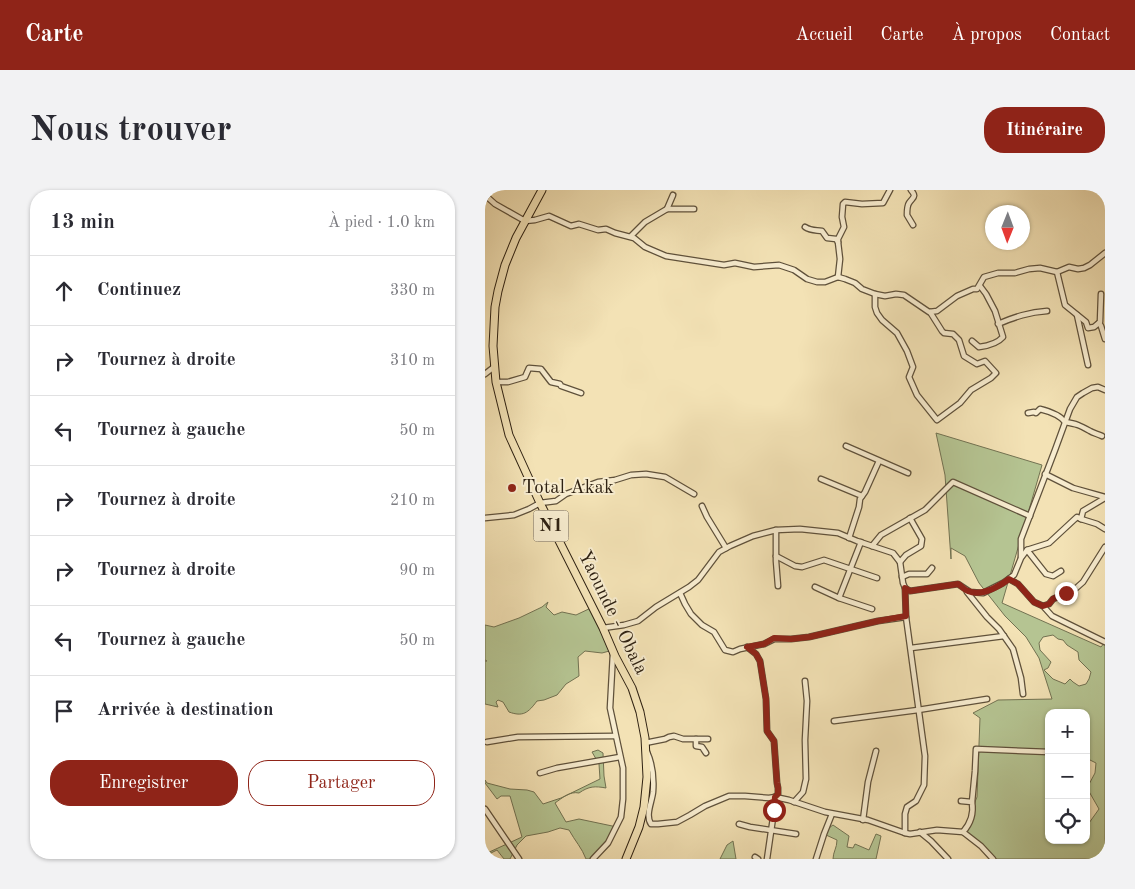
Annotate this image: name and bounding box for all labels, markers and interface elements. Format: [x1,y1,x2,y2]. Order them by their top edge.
text: Carte [25,23,84,47]
text: Accueil [795,26,853,44]
text: Carte [881,26,923,44]
text: À propos [951,26,1022,44]
text: Contact [1050,26,1110,44]
button: Itinéraire [984,107,1105,153]
text: Nous trouver [30,113,232,148]
north arrow [985,205,1030,250]
text: 13 min [50,212,115,233]
text: À pied · 1.0 km [328,215,435,231]
icon: ahead [50,277,78,305]
text: Continuez [97,281,181,300]
text: 330 m [390,283,435,299]
icon: right [50,347,78,375]
text: Tournez à droite [97,351,236,370]
text: 310 m [390,353,435,369]
icon: left [50,417,78,445]
text: Tournez à gauche [97,421,245,440]
text: 50 m [399,423,435,439]
place label: Total Akak [522,479,614,498]
marker: Total Akak [506,482,518,494]
icon: right [50,487,78,515]
text: Tournez à droite [97,491,236,510]
text: 210 m [390,493,435,509]
road number: N1 [533,511,569,542]
street label: Yaounde - Obala [574,548,650,678]
icon: right [50,557,78,585]
text: Tournez à droite [97,561,236,580]
text: 90 m [399,563,435,579]
route end [1055,582,1078,605]
icon: left [50,627,78,655]
text: Tournez à gauche [97,631,245,650]
text: 50 m [399,633,435,649]
icon: arrive [50,697,78,725]
text: Arrivée à destination [97,701,273,720]
map controls [1045,709,1090,844]
button: + [1045,709,1090,754]
button: − [1045,754,1090,799]
button: Enregistrer [50,760,238,806]
button: Partager [248,760,435,806]
route start [763,799,786,822]
button: locate [1045,799,1090,844]

